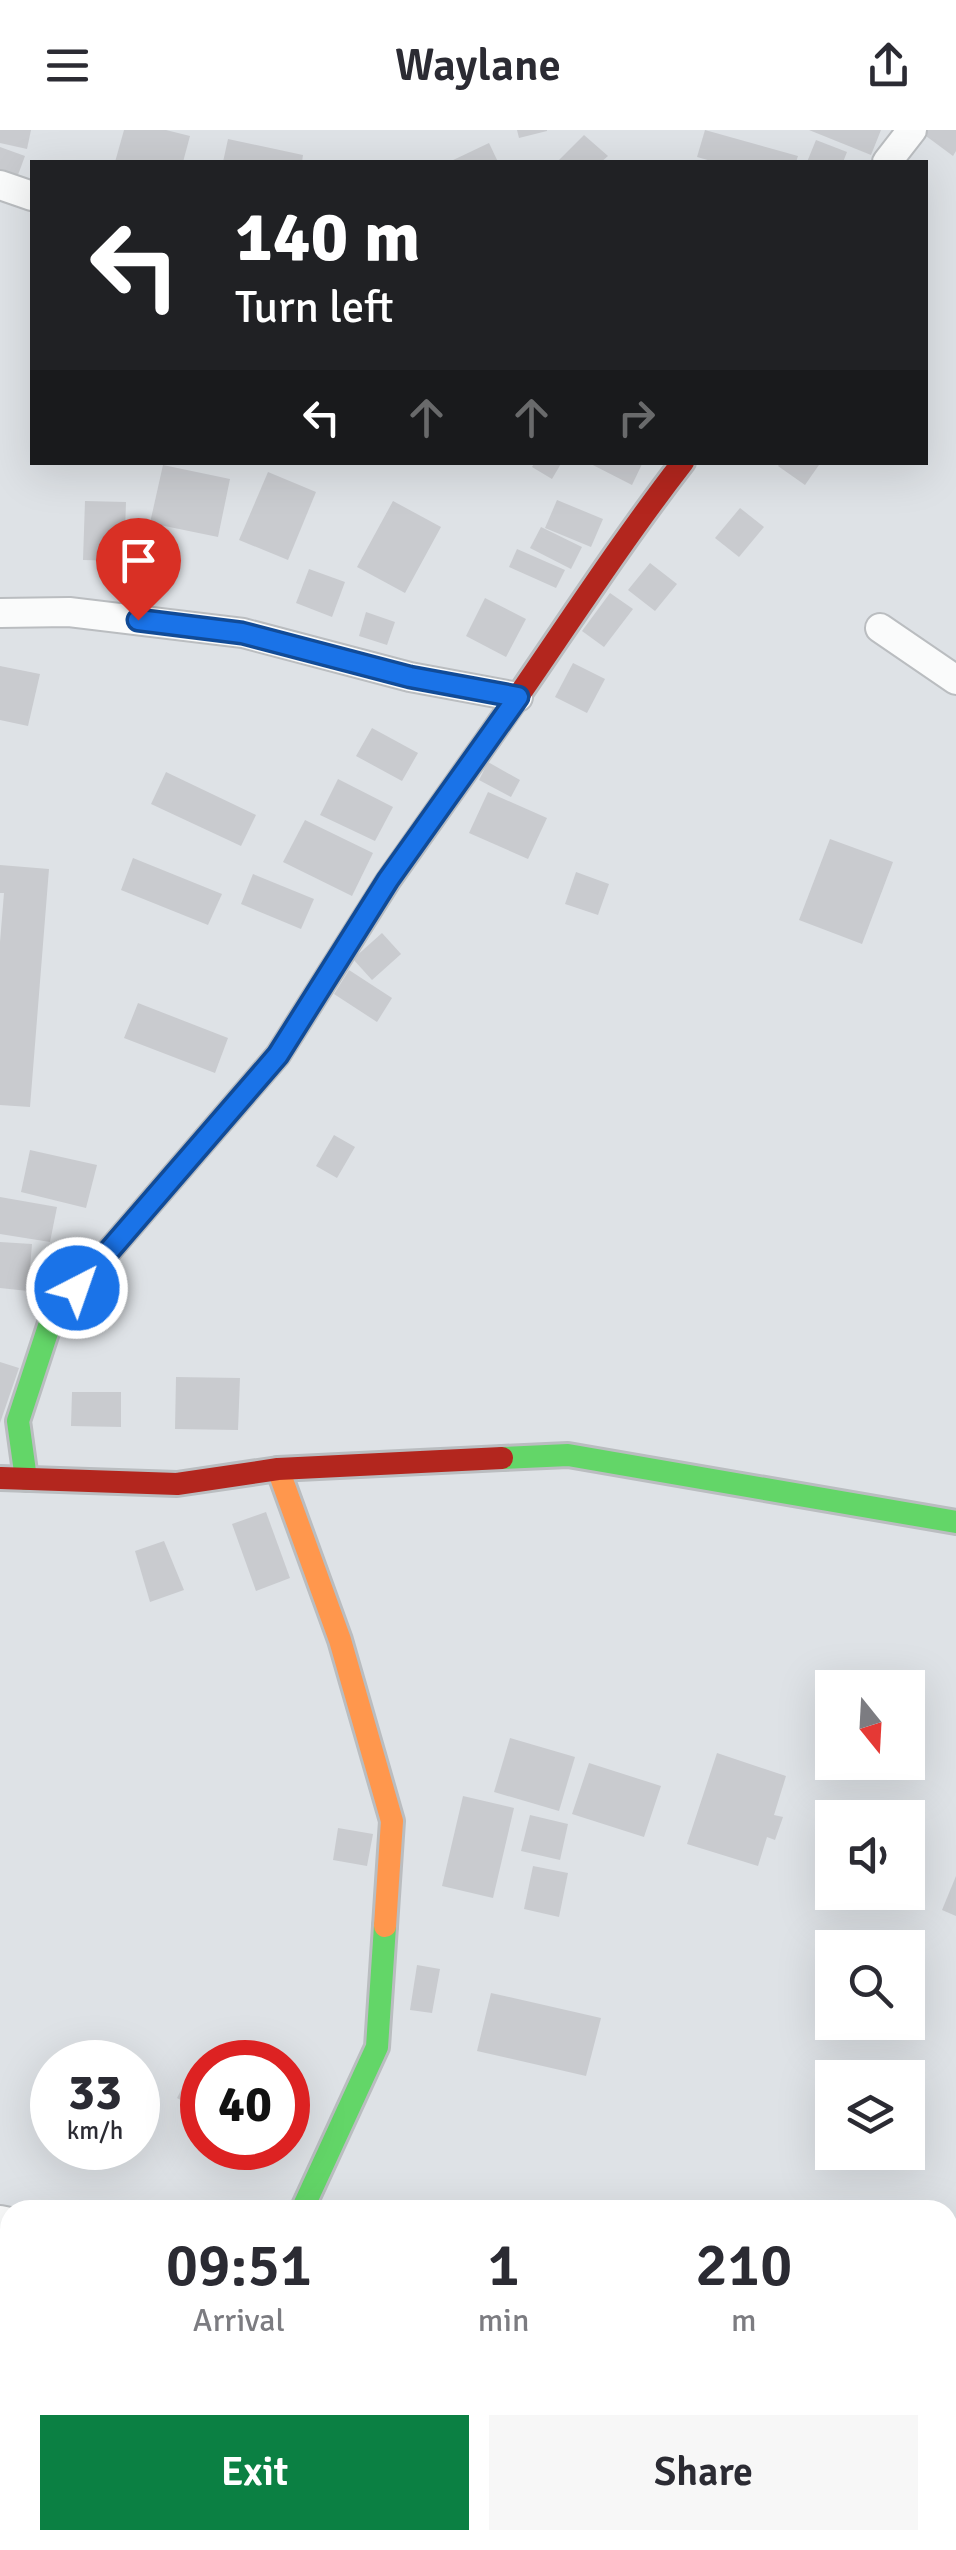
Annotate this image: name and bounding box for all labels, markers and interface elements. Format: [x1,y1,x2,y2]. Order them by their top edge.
icon: menu [40,38,95,93]
text: Waylane [395,38,561,93]
icon: share [861,38,916,93]
text: 140 m [235,194,420,280]
icon: left [70,200,200,330]
text: Turn left [235,280,394,335]
icon: left [294,390,349,445]
icon: ahead [399,390,454,445]
icon: ahead [504,390,559,445]
icon: right [609,390,664,445]
pin [96,518,181,621]
icon: arrive [111,533,166,588]
position arrow [25,1236,129,1340]
north arrow [815,1670,925,1780]
map controls [815,1670,925,2170]
button: sound [815,1800,925,1910]
button: search [815,1930,925,2040]
speed limit sign: 40 [180,2040,310,2170]
button: layers [815,2060,925,2170]
text: 33 [68,2062,122,2124]
text: km/h [67,2115,123,2146]
text: 09:51 [166,2229,312,2303]
text: 1 [487,2229,520,2303]
text: 210 [695,2229,792,2303]
text: Arrival [193,2301,285,2340]
text: min [478,2301,529,2340]
text: m [731,2301,757,2340]
button: Exit [40,2415,469,2530]
button: Share [489,2415,918,2530]

